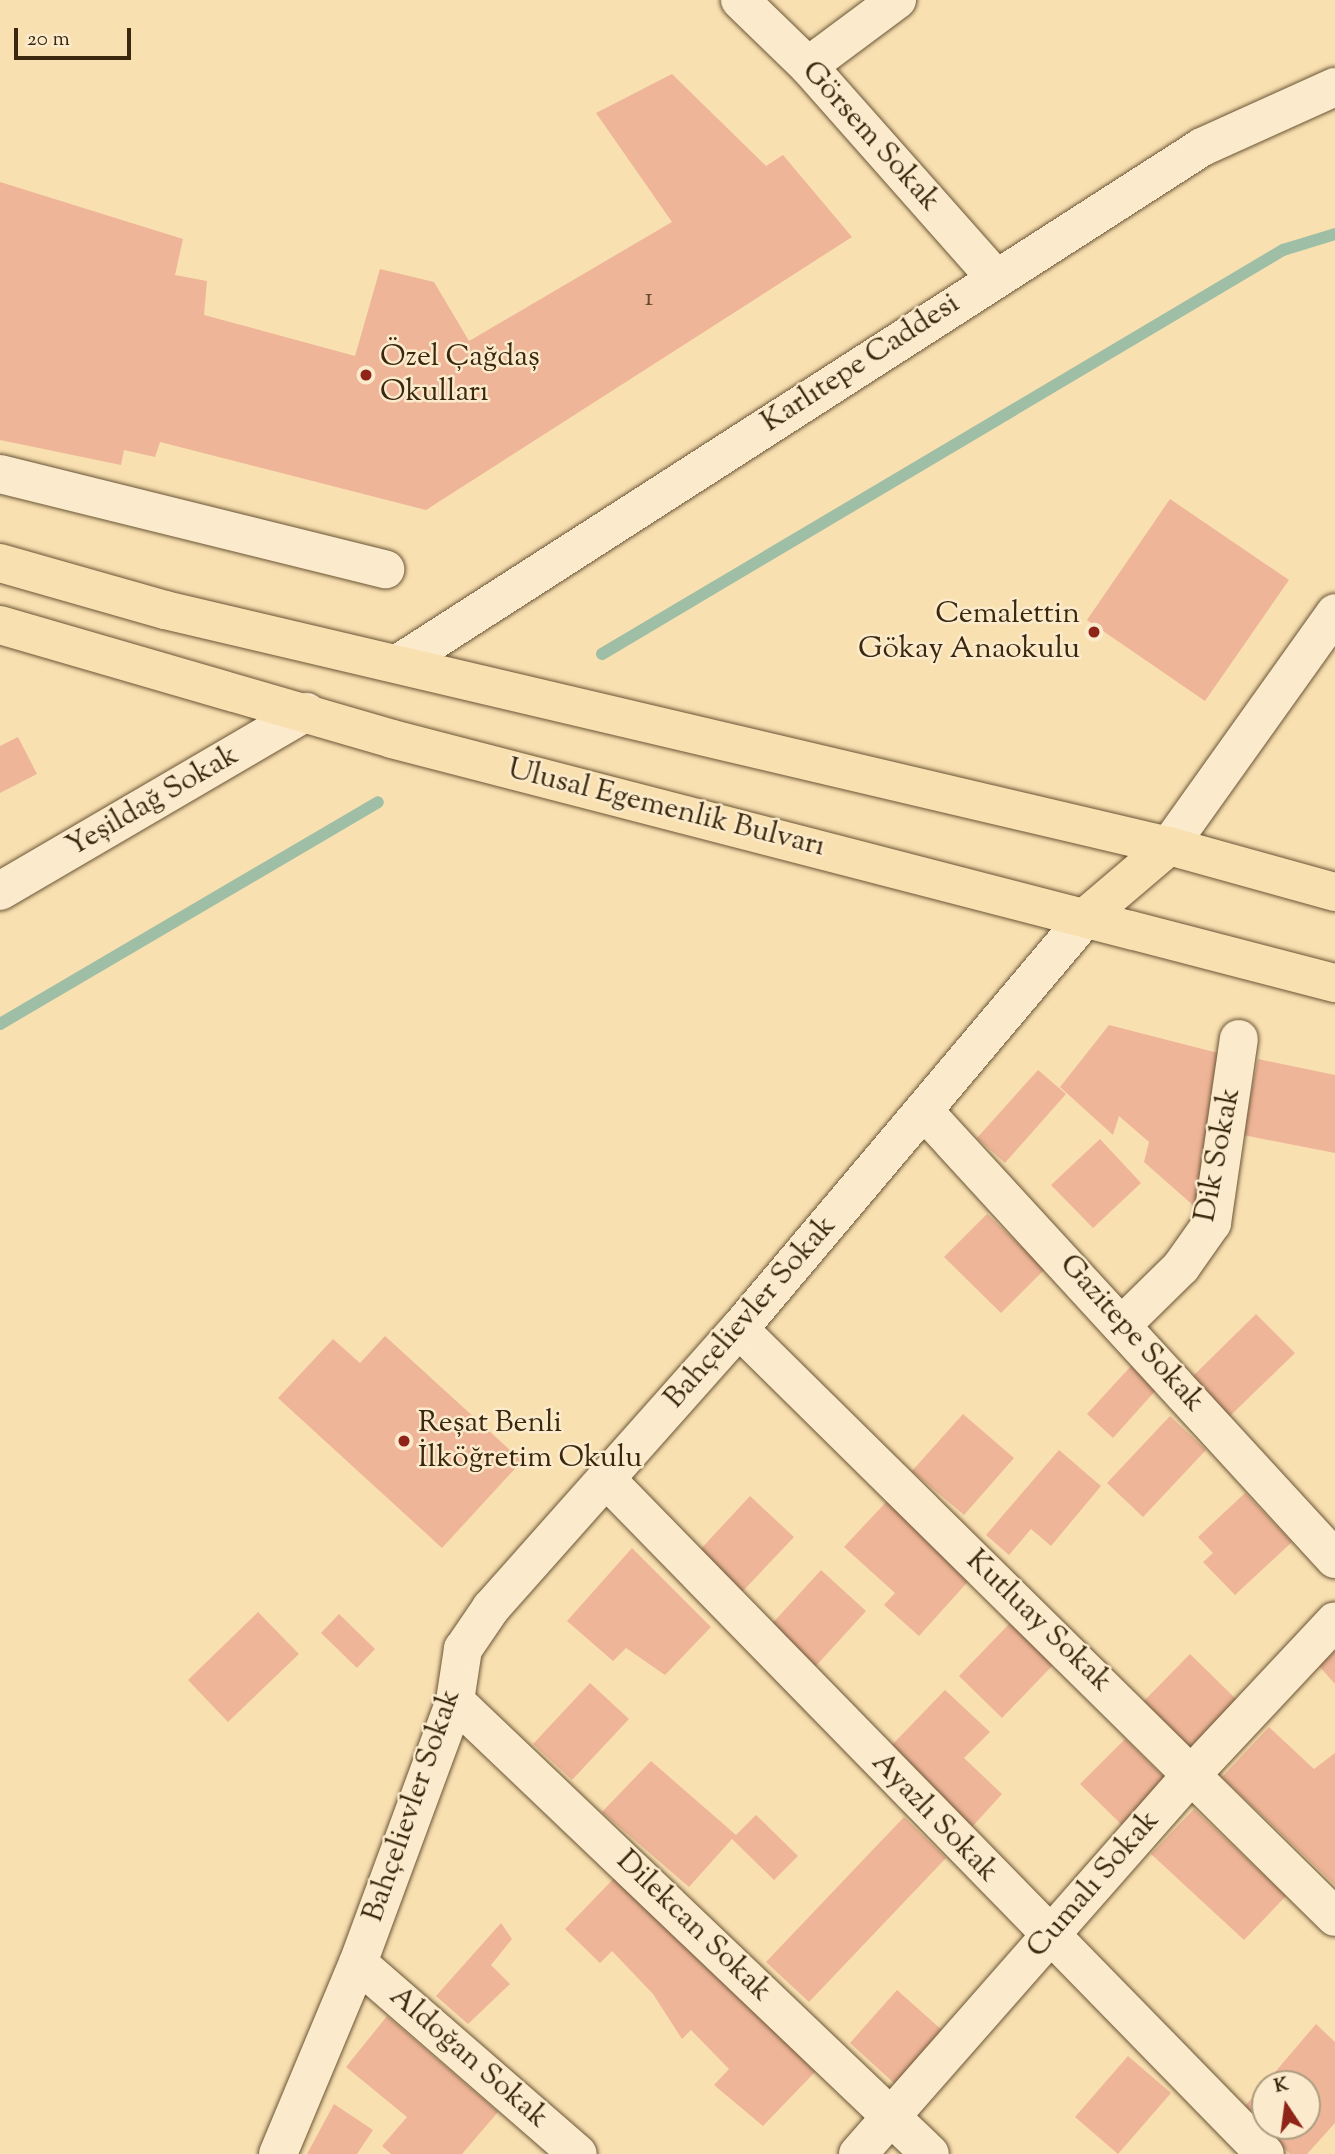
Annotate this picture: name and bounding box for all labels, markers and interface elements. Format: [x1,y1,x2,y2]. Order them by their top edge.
scale bar [18,14,135,58]
text: 20 m [27,25,70,55]
street label: Görsem Sokak [793,54,947,220]
house number: 1 [645,283,653,315]
street label: Karlıtepe Caddesi [755,287,967,441]
place label: Özel Çağdaş Okulları [380,340,540,410]
marker: Özel Çağdaş Okulları [358,367,374,383]
place label: Cemalettin Gökay Anaokulu [858,597,1080,668]
marker: Cemalettin Gökay Anaokulu [1086,624,1102,640]
street label: Yeşildağ Sokak [60,738,246,866]
street label: Ulusal Egemenlik Bulvarı [504,752,828,866]
street label: Dik Sokak [1188,1085,1250,1225]
street label: Bahçelievler Sokak [658,1209,844,1417]
street label: Gazitepe Sokak [1051,1248,1211,1420]
place label: Reşat Benli İlköğretim Okulu [418,1406,642,1476]
marker: Reşat Benli İlköğretim Okulu [396,1433,412,1449]
street label: Kutluay Sokak [958,1543,1118,1701]
street label: Bahçelievler Sokak [356,1685,470,1927]
street label: Ayazlı Sokak [863,1746,1005,1890]
street label: Cumalı Sokak [1020,1804,1168,1966]
street label: Dilekcan Sokak [608,1844,778,2010]
street label: Aldoğan Sokak [381,1979,555,2137]
north arrow [1251,2070,1321,2140]
text: K [1272,2071,1291,2101]

